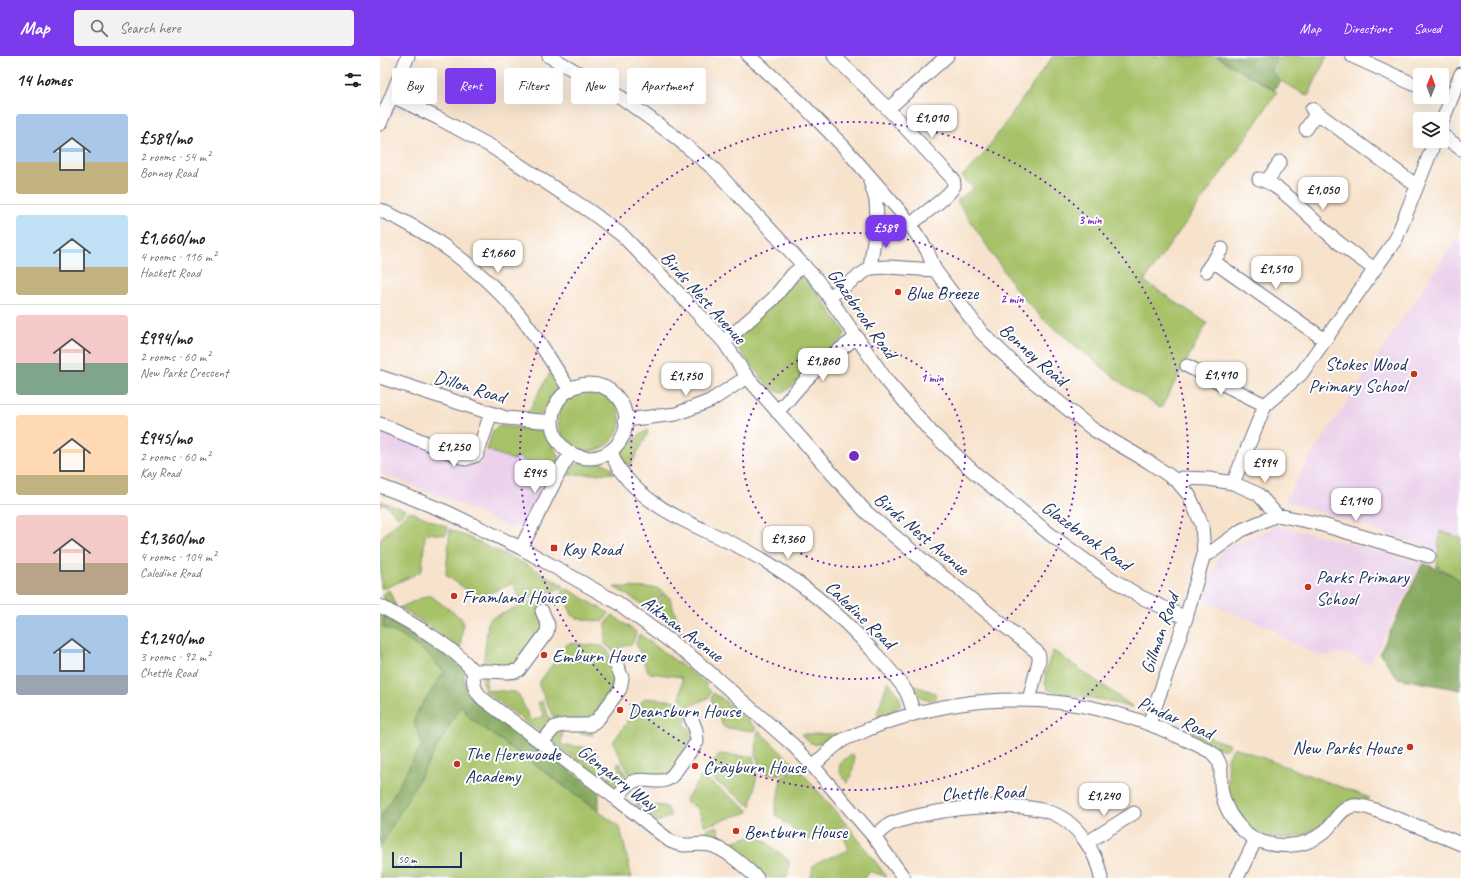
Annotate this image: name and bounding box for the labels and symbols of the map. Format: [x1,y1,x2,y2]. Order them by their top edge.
north arrow [1413,68,1449,104]
pin: £1,010 [899,105,965,139]
pin: £1,050 [1290,177,1356,211]
text: 3 min [1079,212,1102,228]
pin: £589 [862,215,910,249]
pin: £1,660 [465,240,531,274]
street label: Birds Nest Avenue [655,246,752,350]
pin: £1,510 [1243,256,1309,290]
street label: Glazebrook Road [822,264,904,366]
place label: Blue Breeze [906,281,980,305]
marker: Blue Breeze [893,287,903,297]
text: 2 min [1001,291,1024,307]
street label: Bonney Road [994,318,1075,394]
pin: £1,860 [790,348,856,382]
place label: Stokes Wood Primary School [1308,352,1410,398]
pin: £1,410 [1188,362,1254,396]
pin: £1,750 [653,363,719,397]
street label: Dillon Road [431,365,512,410]
marker: Stokes Wood Primary School [1409,369,1419,379]
text: 1 min [921,370,944,386]
pin: £1,250 [421,434,487,468]
centre of rings [847,449,861,463]
pin: £994 [1241,450,1289,484]
pin: £945 [511,460,559,494]
street label: Birds Nest Avenue [869,487,975,582]
pin: £1,140 [1323,488,1389,522]
street label: Glazebrook Road [1037,495,1138,578]
pin: £1,360 [755,526,821,560]
place label: Kay Road [562,537,625,561]
marker: Kay Road [549,543,559,553]
place label: Parks Primary School [1316,565,1410,611]
street label: Caledine Road [820,575,903,657]
marker: Parks Primary School [1303,582,1313,592]
place label: Framland House [462,585,567,609]
street label: Gillman Road [1135,587,1186,677]
street label: Aikman Avenue [637,590,729,668]
marker: Framland House [449,591,459,601]
place label: Emburn House [552,644,647,668]
marker: Emburn House [539,650,549,660]
street label: Pindar Road [1134,691,1220,747]
place label: Deansburn House [628,699,742,723]
marker: Deansburn House [615,705,625,715]
place label: New Parks House [1292,736,1404,760]
street label: Glengarry Way [573,739,663,817]
place label: The Herewoode Academy [465,742,562,788]
marker: New Parks House [1405,742,1415,752]
place label: Crayburn House [703,755,808,779]
marker: The Herewoode Academy [452,759,462,769]
marker: Crayburn House [690,761,700,771]
street label: Chettle Road [941,779,1028,806]
pin: £1,240 [1071,783,1137,817]
place label: Bentburn House [744,820,849,844]
marker: Bentburn House [731,826,741,836]
scale bar [392,850,462,869]

